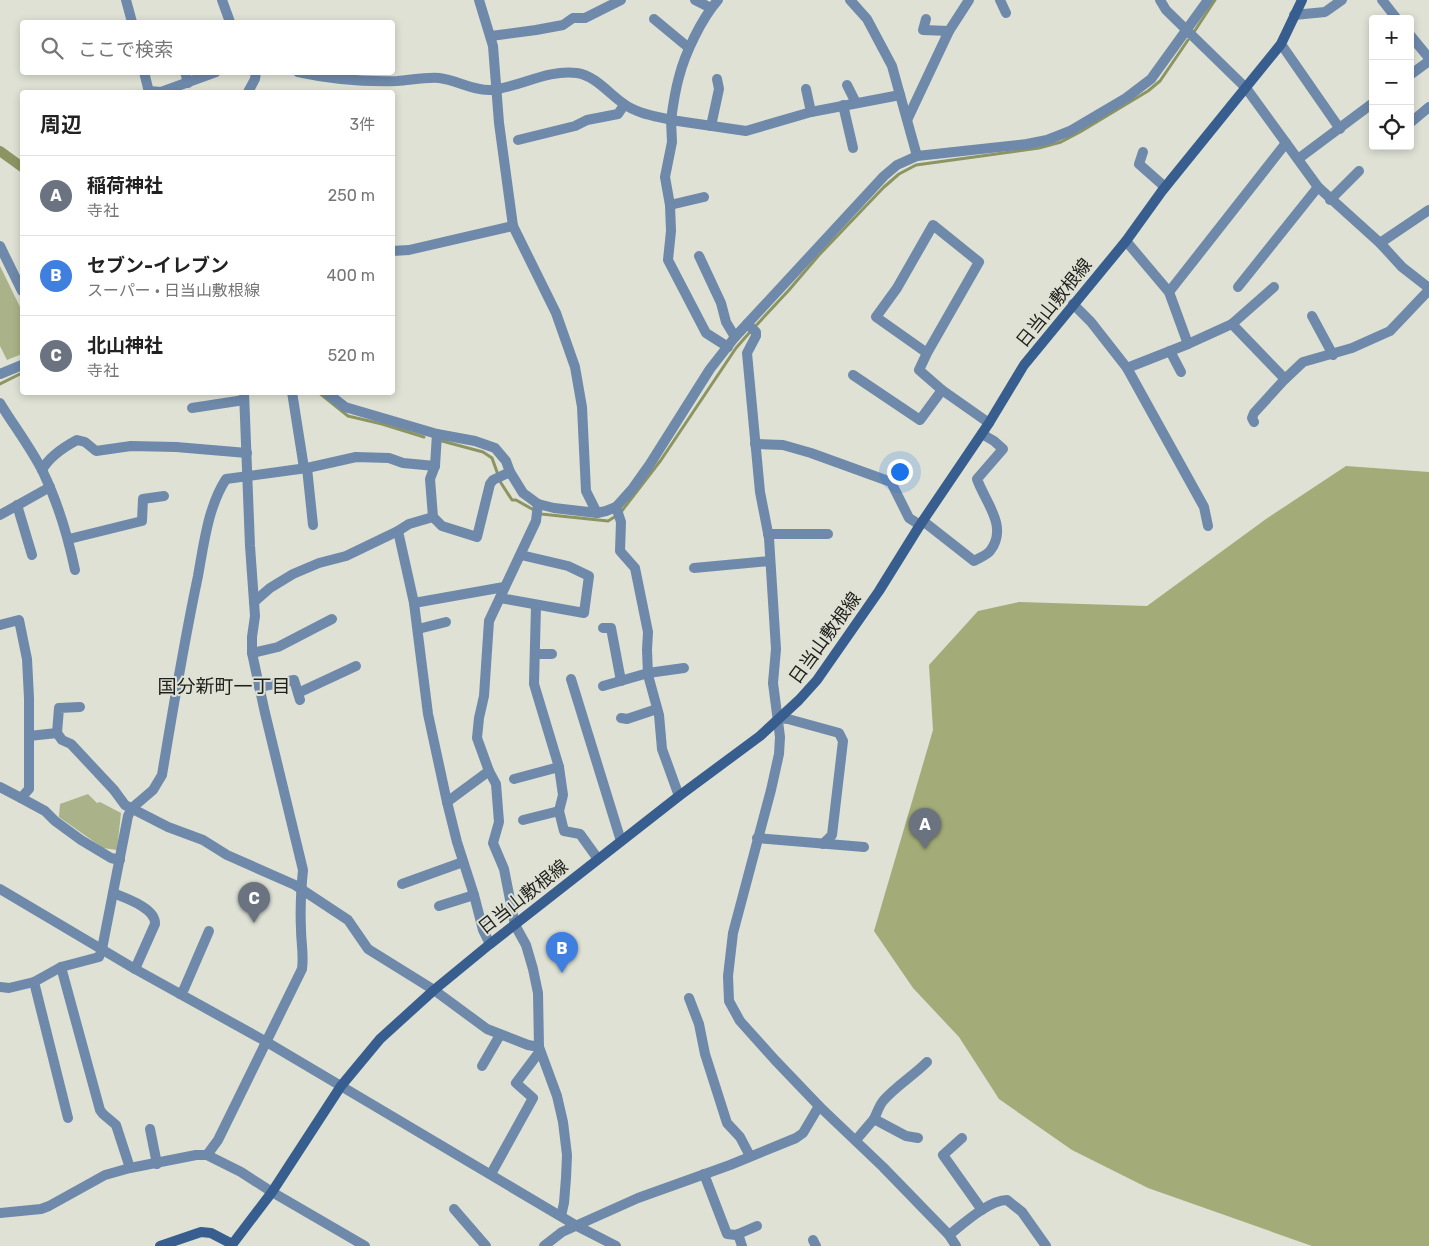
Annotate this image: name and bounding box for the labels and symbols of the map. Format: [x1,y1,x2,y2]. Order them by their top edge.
street label: 日当山敷根線 [1011,254,1097,352]
your location [887,459,913,485]
street label: 日当山敷根線 [784,588,866,688]
district label: 国分新町一丁目 [157,675,291,698]
pin: A [909,808,941,849]
street label: 日当山敷根線 [474,855,572,939]
pin: C [238,882,270,923]
pin: B [546,932,578,973]

